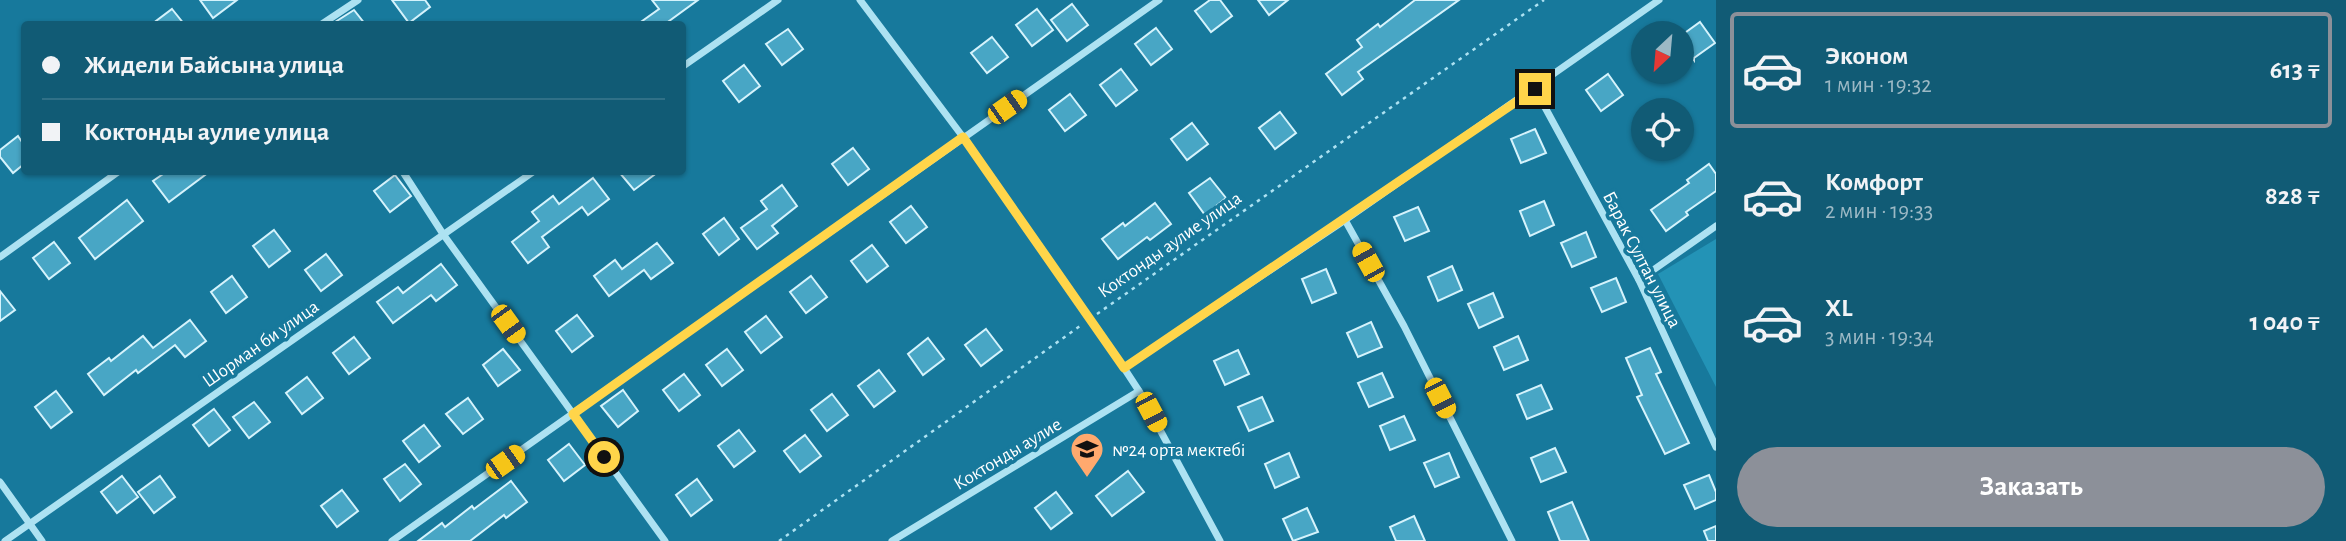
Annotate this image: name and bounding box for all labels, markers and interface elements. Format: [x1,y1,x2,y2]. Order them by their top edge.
north arrow [1631,21,1694,84]
map controls [1631,21,1694,161]
icon: car [1741,39,1804,102]
text: Эконом [1825,43,1908,69]
text: Жидели Байсына улица [84,52,344,78]
text: 613 ₸ [2270,57,2321,83]
route end [1519,73,1551,105]
text: 1 мин · 19:32 [1825,74,1932,97]
car [984,86,1031,128]
button: locate [1631,98,1694,161]
text: Коктонды аулие улица [84,119,329,145]
icon: car [1741,165,1804,228]
text: Комфорт [1825,169,1923,195]
text: 828 ₸ [2265,183,2321,209]
street label: Коктонды аулие улица [1095,188,1245,302]
street label: Барак Султан улица [1599,188,1684,331]
text: 2 мин · 19:33 [1825,200,1933,223]
car [1349,239,1388,285]
icon: car [1741,291,1804,354]
text: XL [1825,295,1852,321]
street label: Шорман би улица [199,297,323,391]
car [488,301,529,347]
text: 1 040 ₸ [2249,309,2321,335]
text: 3 мин · 19:34 [1825,326,1934,349]
car [1422,375,1459,421]
car [1132,389,1171,435]
street label: Коктонды аулие [951,415,1065,494]
school or university icon: №24 орта мектебі [1068,430,1106,479]
car [482,441,529,483]
route start [588,441,620,473]
place label: №24 орта мектебі [1112,441,1245,460]
button: Заказать [1737,447,2325,527]

